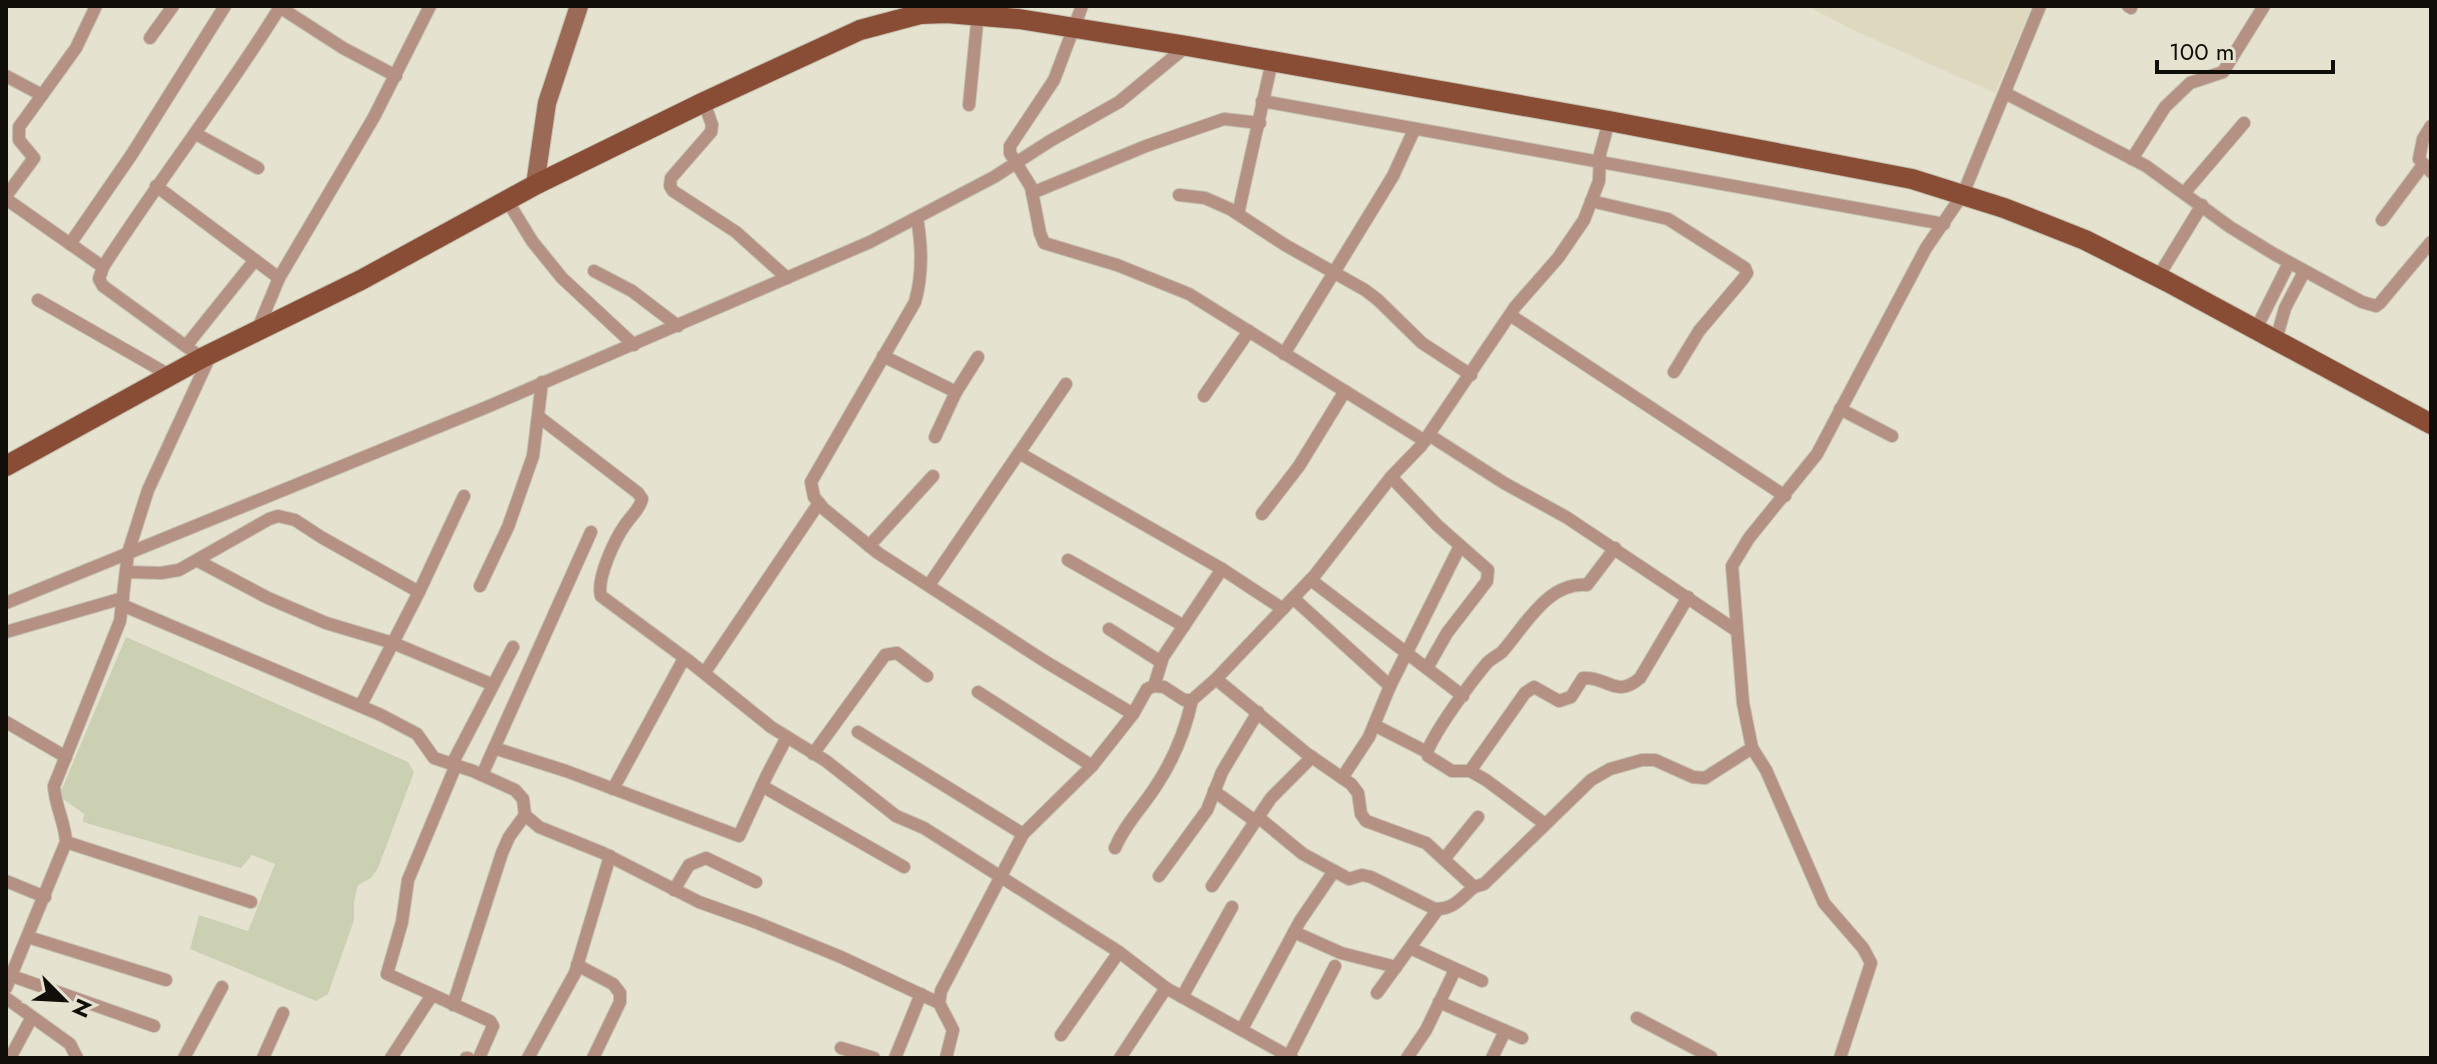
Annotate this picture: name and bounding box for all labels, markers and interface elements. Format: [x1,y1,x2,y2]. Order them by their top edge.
scale bar [2157,24,2333,74]
text: 100 m [2169,34,2235,69]
north arrow [24,960,104,1040]
text: N [64,994,100,1023]

